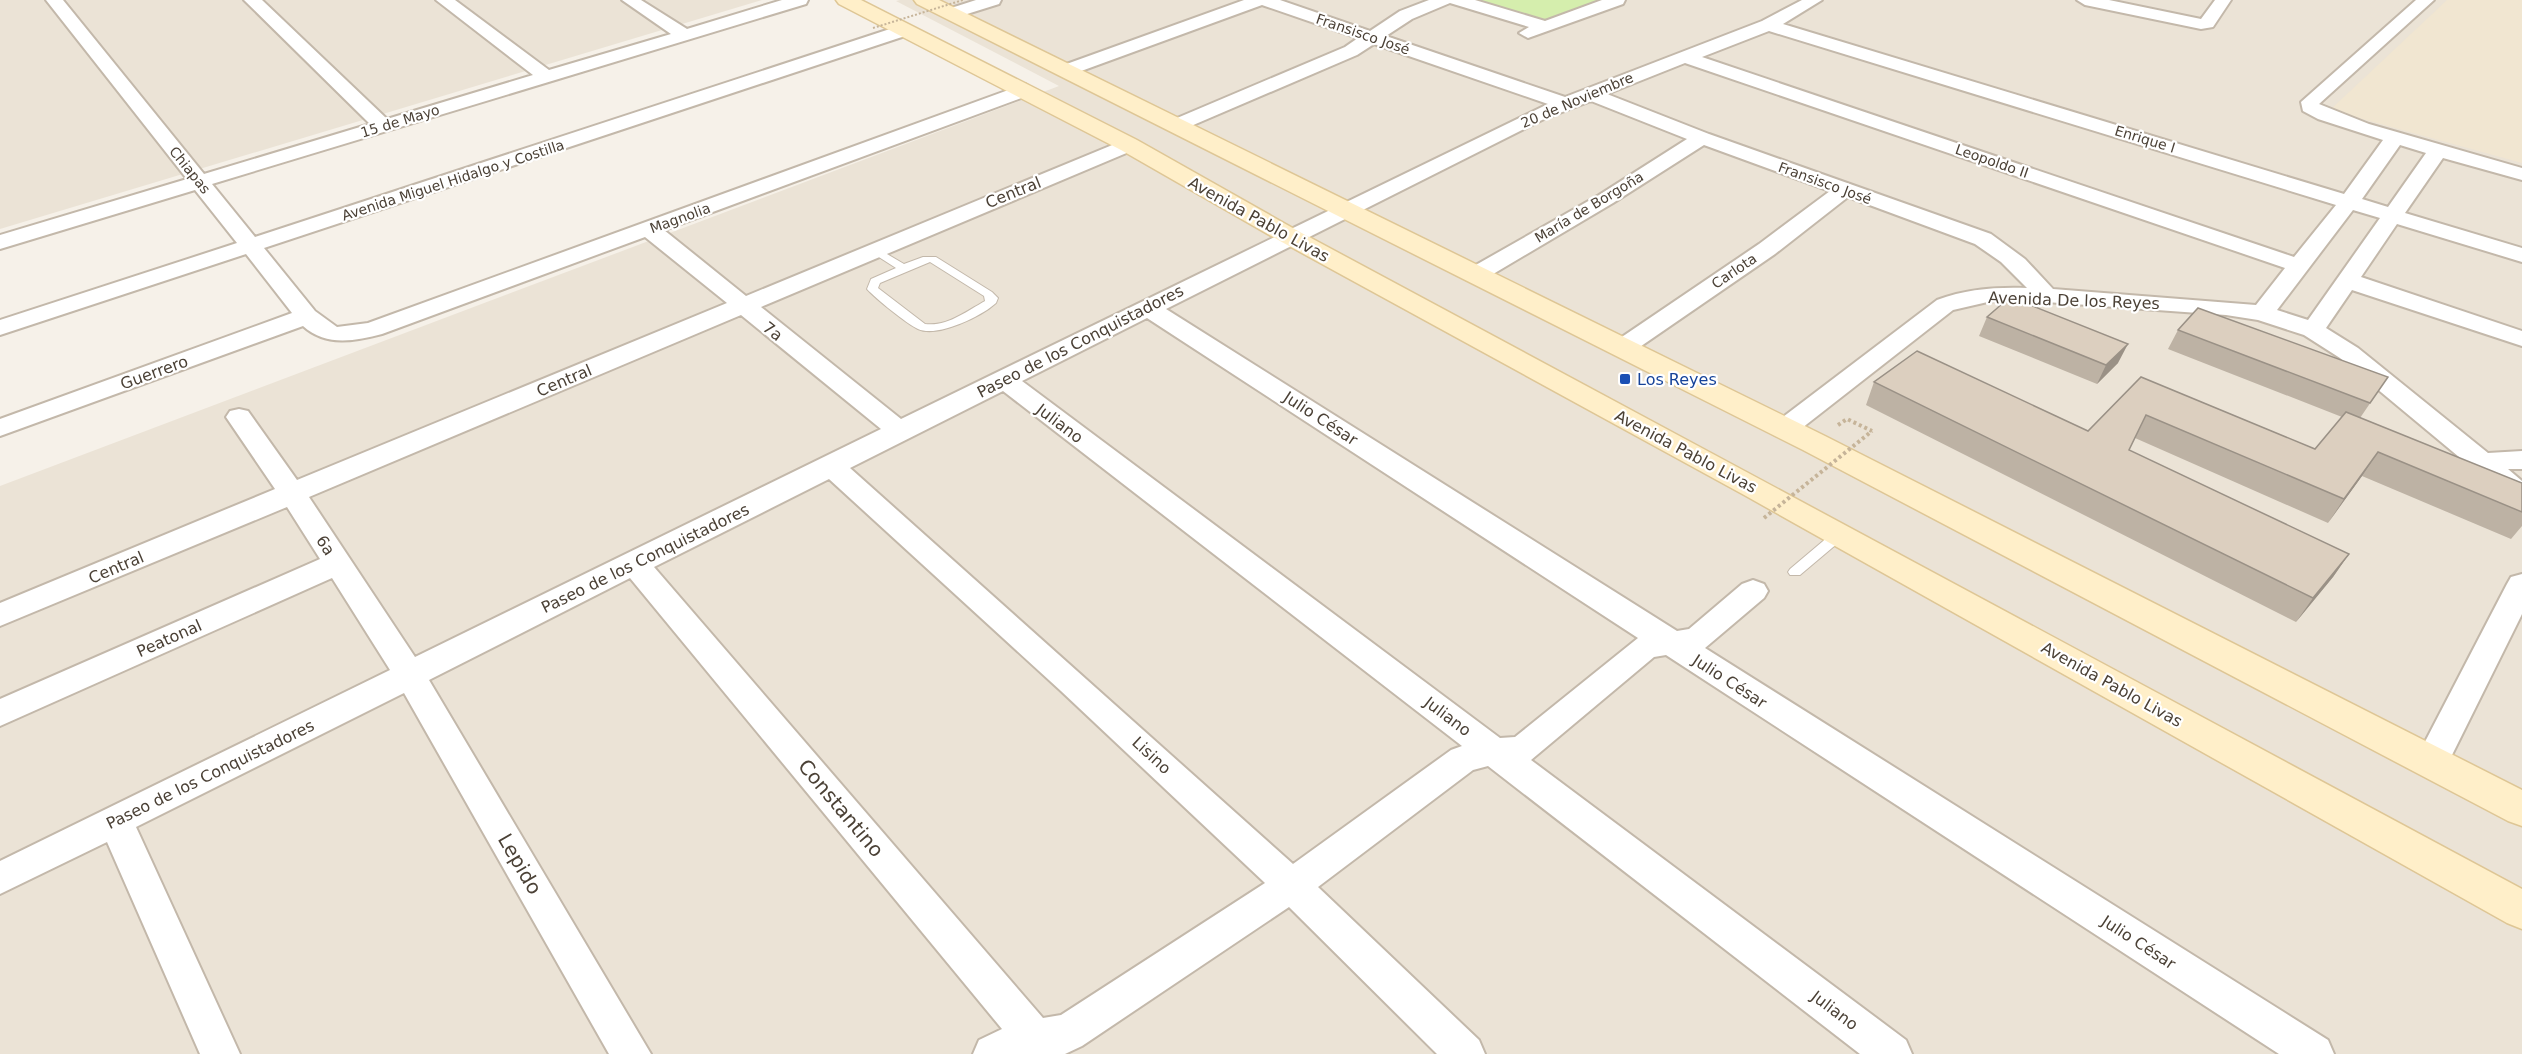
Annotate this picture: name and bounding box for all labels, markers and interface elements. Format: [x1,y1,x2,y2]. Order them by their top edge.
street label: Fransisco José [1314,10,1412,58]
street label: 20 de Noviembre [1518,69,1636,131]
street label: 15 de Mayo [359,101,441,141]
street label: Enrique I [2113,122,2177,156]
street label: Avenida Miguel Hidalgo y Costilla [340,136,566,224]
street label: Leopoldo II [1953,141,2031,181]
street label: Chiapas [166,143,214,197]
street label: Fransisco José [1776,159,1874,207]
street label: María de Borgoña [1532,168,1646,246]
street label: Central [983,173,1044,212]
street label: Avenida Pablo Livas [1185,173,1333,266]
street label: Magnolia [648,200,712,236]
street label: Carlota [1709,250,1759,292]
street label: Paseo de los Conquistadores [974,281,1187,402]
street label: Avenida De los Reyes [1988,288,2160,313]
street label: 7a [759,318,786,345]
street label: Guerrero [118,351,191,393]
street label: Central [534,360,595,401]
place label: Los Reyes [1637,370,1717,389]
marker: Los Reyes [1618,372,1632,386]
street label: Julio César [1279,387,1362,450]
street label: Juliano [1032,399,1087,447]
street label: Avenida Pablo Livas [1611,406,1760,497]
street label: Paseo de los Conquistadores [538,500,752,617]
street label: 6a [312,532,339,559]
street label: Central [86,547,147,588]
street label: Peatonal [134,616,205,661]
street label: Avenida Pablo Livas [2038,638,2186,731]
street label: Julio César [1688,650,1771,713]
street label: Juliano [1420,692,1475,740]
street label: Paseo de los Conquistadores [103,716,317,833]
street label: Lisino [1128,733,1175,778]
street label: Constantino [793,754,889,862]
street label: Lepido [493,829,547,899]
street label: Julio César [2097,911,2180,974]
street label: Juliano [1807,986,1862,1034]

